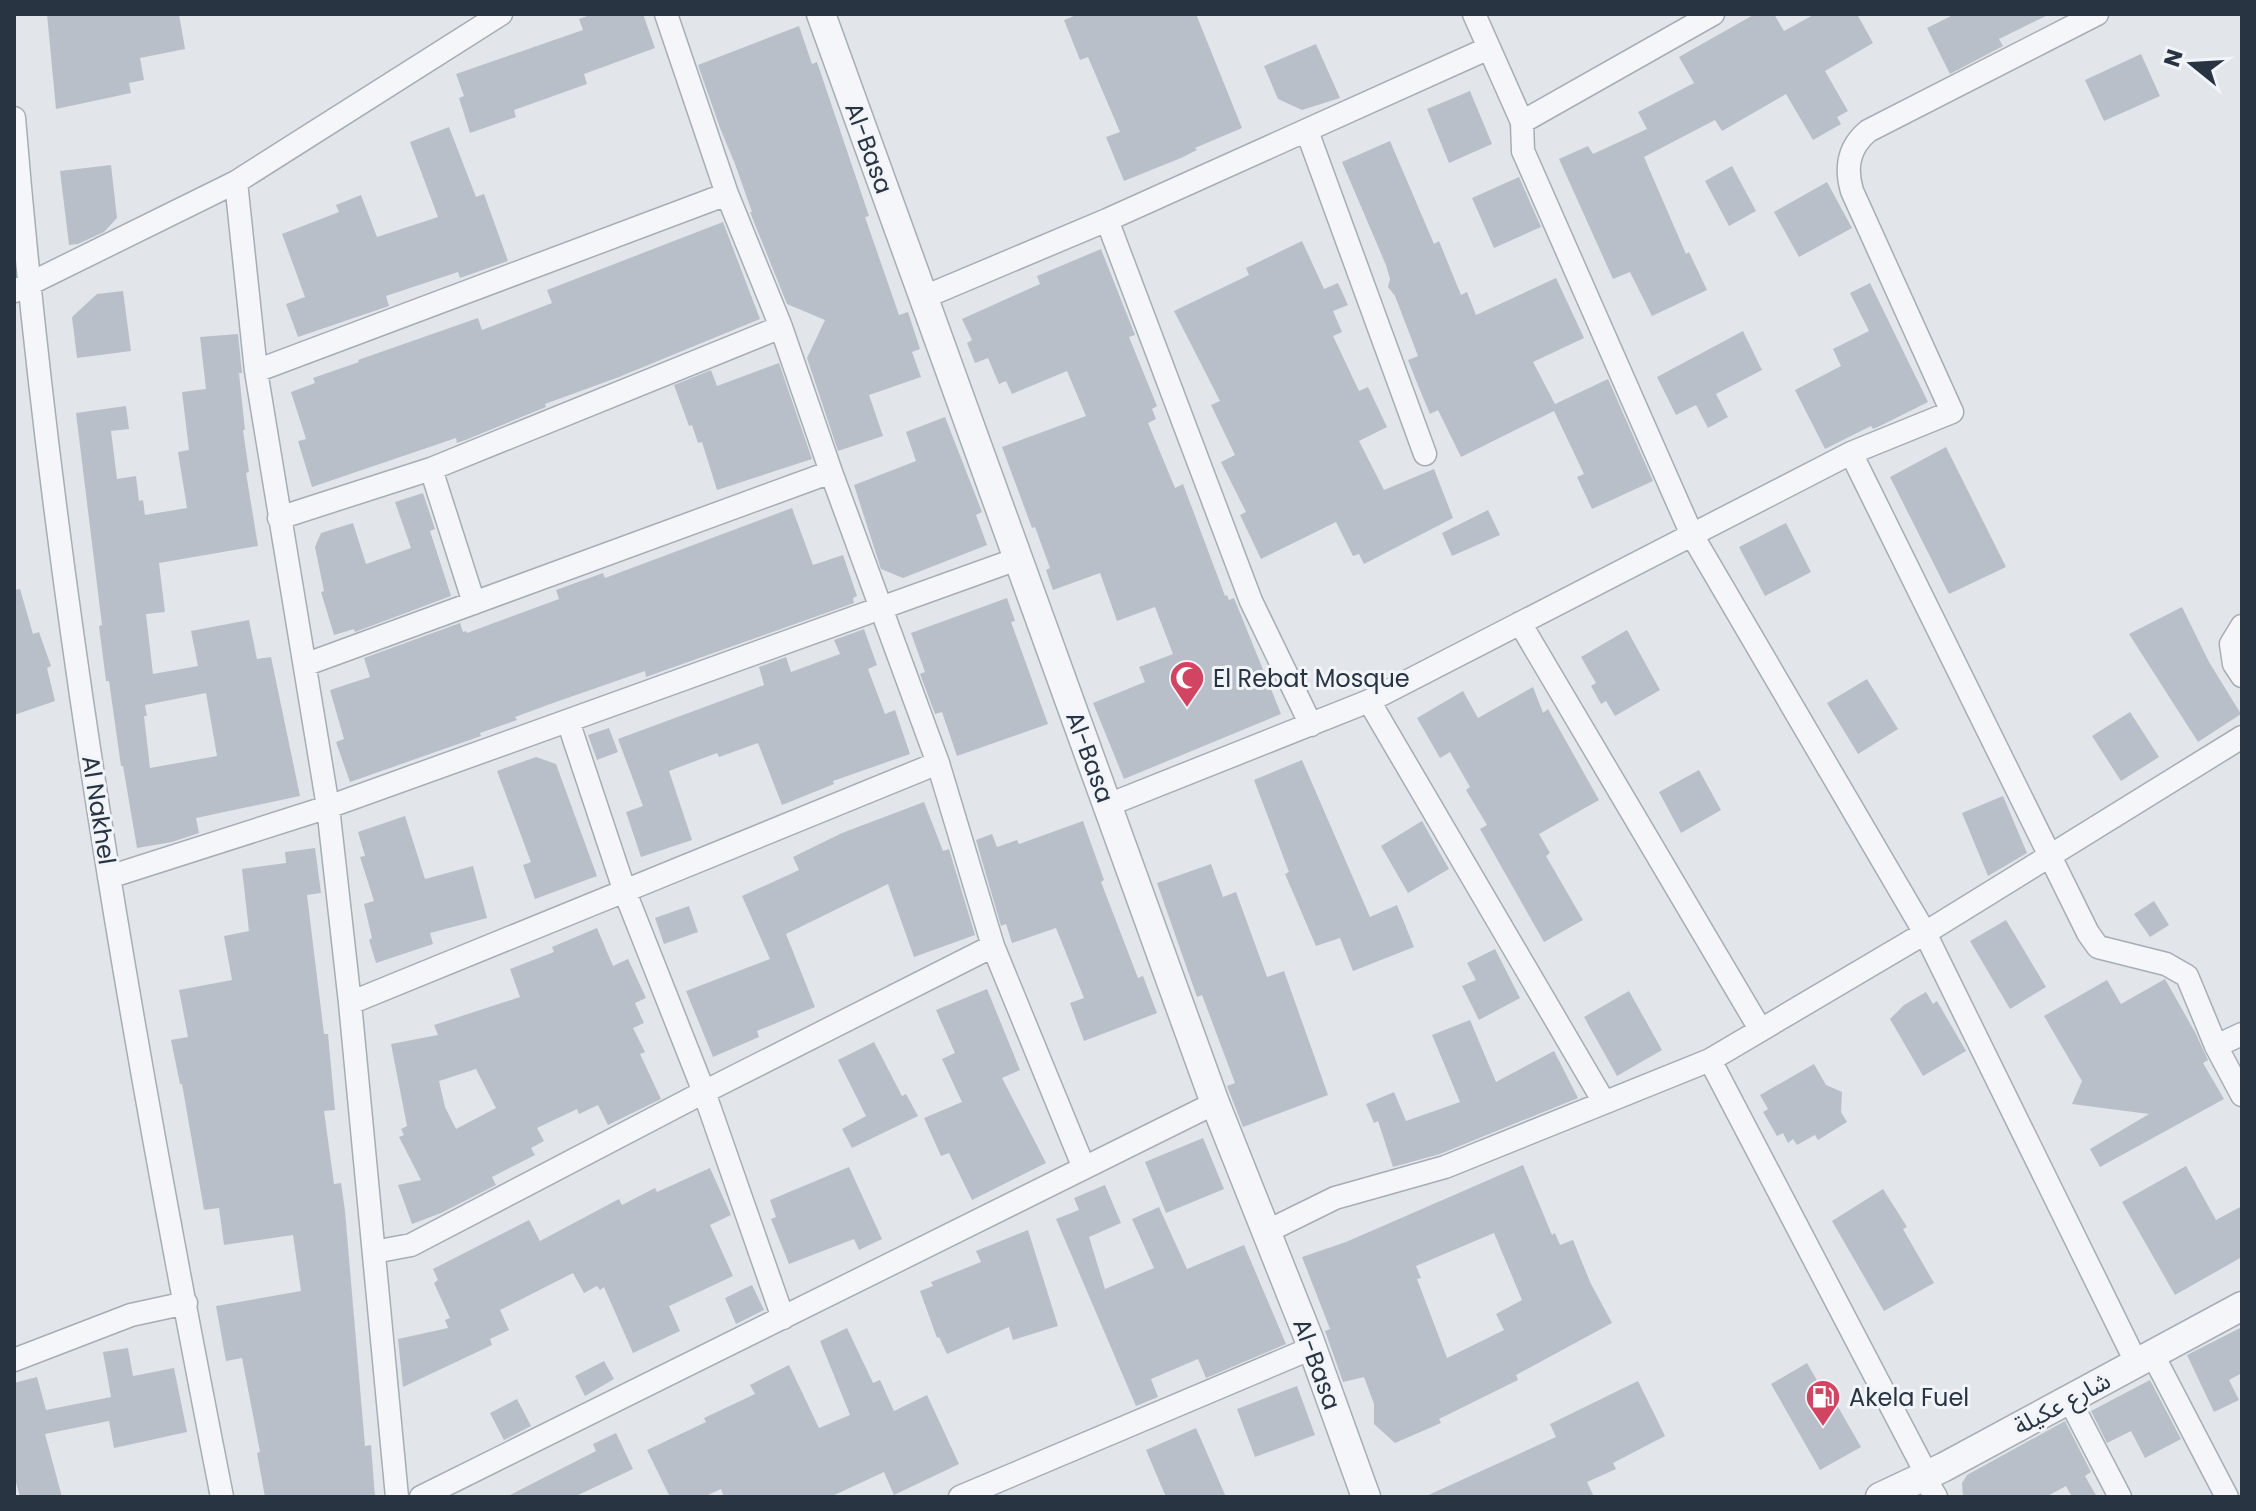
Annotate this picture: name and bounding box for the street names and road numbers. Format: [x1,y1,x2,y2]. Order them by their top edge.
street label: Al-Basa [837,98,901,198]
street label: Al-Basa [1058,707,1122,807]
street label: Al Nakhel [74,753,124,867]
street label: Al-Basa [1285,1314,1349,1414]
street label: شارع عكيلة [2008,1364,2117,1443]

